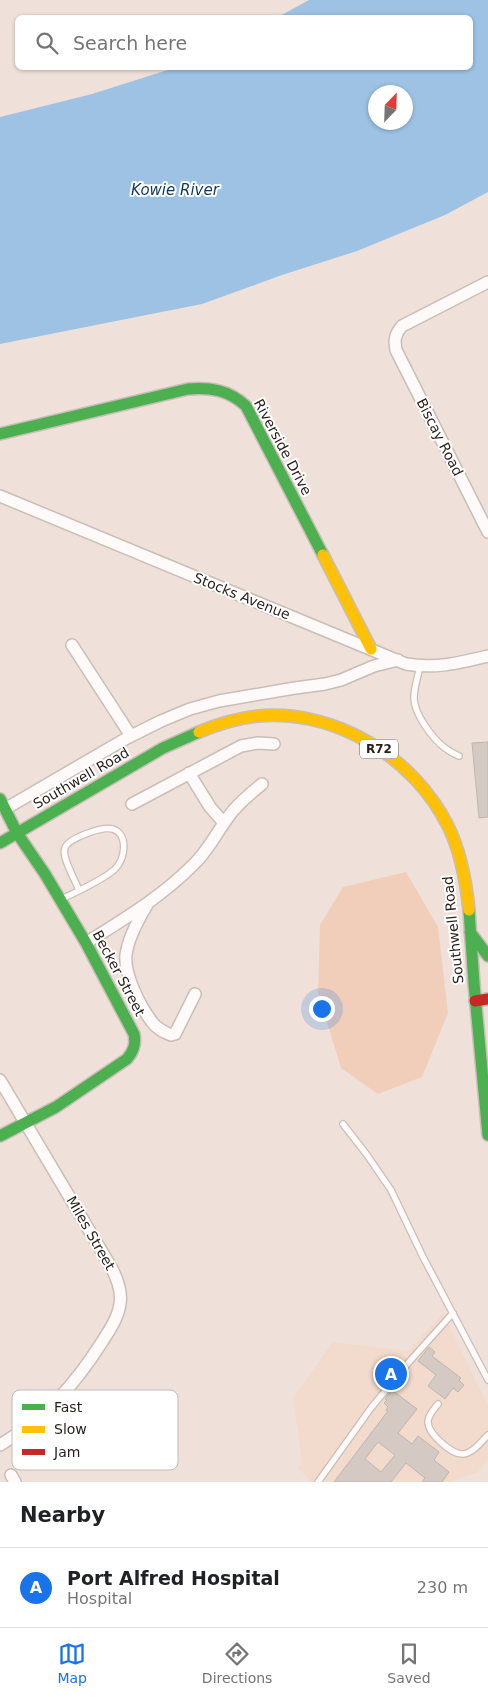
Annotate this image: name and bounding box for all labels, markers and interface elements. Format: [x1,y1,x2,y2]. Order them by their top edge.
search box [15,15,473,70]
icon: search [33,29,61,57]
text: Search here [73,32,187,54]
north arrow [368,85,413,130]
water label: Kowie River [131,181,220,199]
street label: Riverside Drive [251,396,315,498]
street label: Biscay Road [414,396,466,478]
street label: Stocks Avenue [191,569,293,623]
road number: R72 [360,740,398,759]
street label: Southwell Road [30,744,132,812]
street label: Southwell Road [439,875,467,985]
street label: Becker Street [90,927,149,1019]
your location [309,996,335,1022]
street label: Miles Street [63,1193,119,1273]
pin: A [375,1355,407,1393]
legend [12,1390,178,1470]
text: Fast [54,1399,83,1415]
text: Slow [54,1421,87,1437]
text: Jam [53,1444,80,1460]
text: Nearby [20,1503,105,1527]
text: Port Alfred Hospital [67,1567,280,1589]
text: A [30,1578,42,1597]
text: 230 m [417,1578,468,1597]
text: Hospital [67,1589,132,1608]
tab: Map [57,1640,87,1686]
tab: Directions [202,1640,272,1686]
tab: Saved [387,1640,431,1686]

